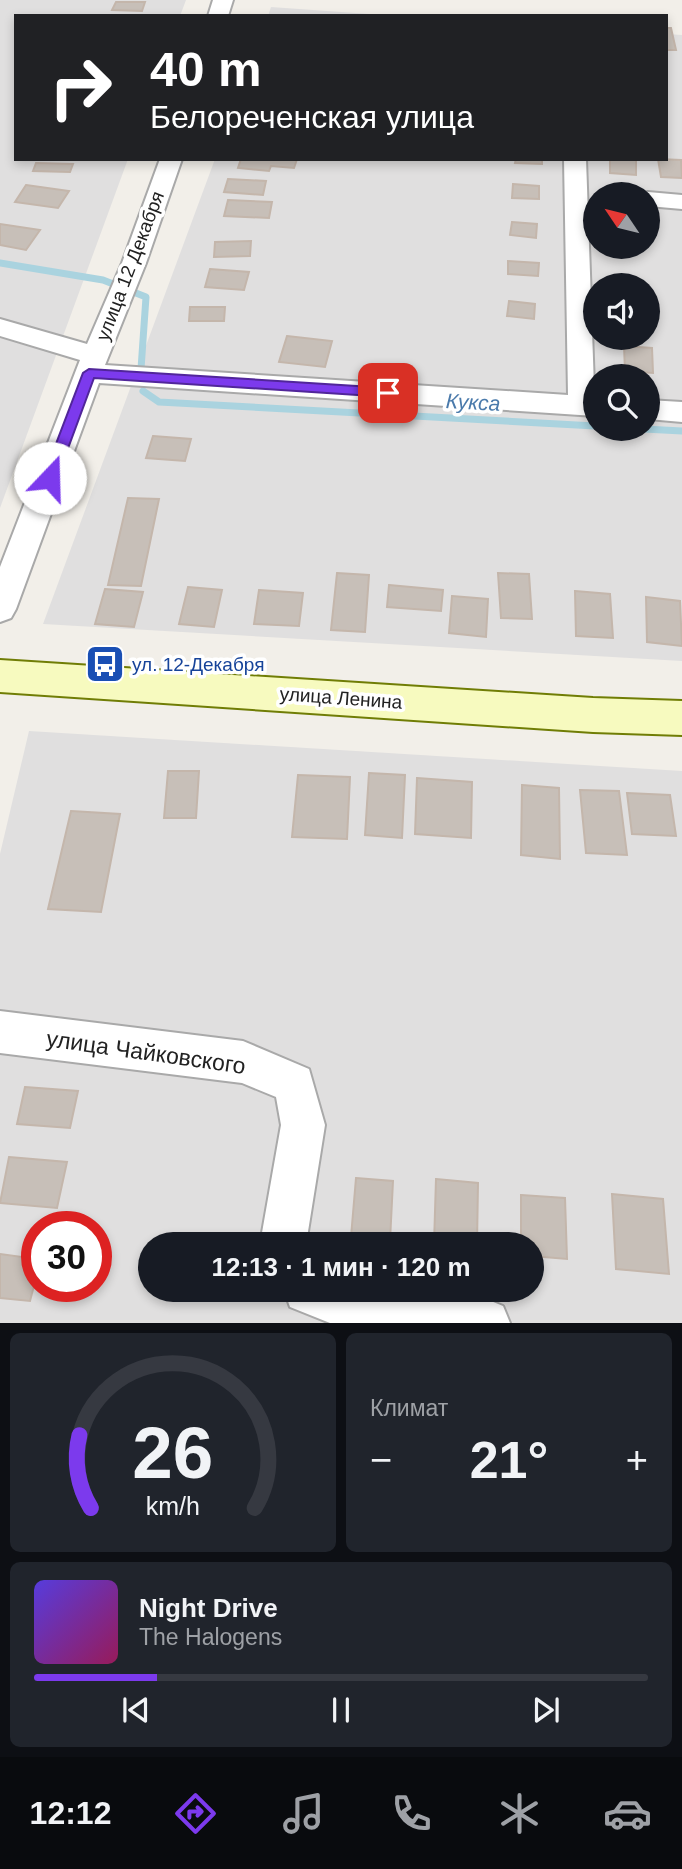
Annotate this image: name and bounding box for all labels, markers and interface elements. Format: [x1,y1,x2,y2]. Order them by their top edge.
icon: right [35,42,126,133]
text: 40 m [150,42,262,96]
text: Белореченская улица [150,99,474,135]
north arrow [583,182,660,259]
map controls [583,182,660,441]
street label: улица 12 Декабря [92,188,168,344]
button: sound [583,273,660,350]
pin [358,363,418,423]
button: search [583,364,660,441]
icon: arrive [369,374,407,412]
water label: Кукса [445,389,501,415]
position arrow [13,441,87,515]
bus stop icon: ул. 12-Декабря [84,643,126,685]
place label: ул. 12-Декабря [132,654,264,675]
street label: улица Ленина [279,683,403,713]
street label: улица Чайковского [45,1025,247,1079]
speed limit sign: 30 [21,1211,112,1302]
text: 12:13 · 1 мин · 120 m [211,1252,471,1282]
text: Климат [370,1395,448,1421]
text: 26 [133,1413,213,1494]
text: 21° [470,1431,548,1489]
text: − [370,1439,392,1481]
text: + [626,1439,648,1481]
text: km/h [146,1492,200,1520]
text: Night Drive [139,1593,278,1623]
text: The Halogens [139,1624,282,1650]
icon: previous [117,1691,155,1729]
icon: pause [322,1691,360,1729]
icon: next [527,1691,565,1729]
icon: directions [171,1789,220,1838]
icon: music [279,1789,328,1838]
icon: phone [387,1789,436,1838]
icon: climate [495,1789,544,1838]
icon: car [603,1789,652,1838]
text: 12:12 [30,1795,111,1831]

